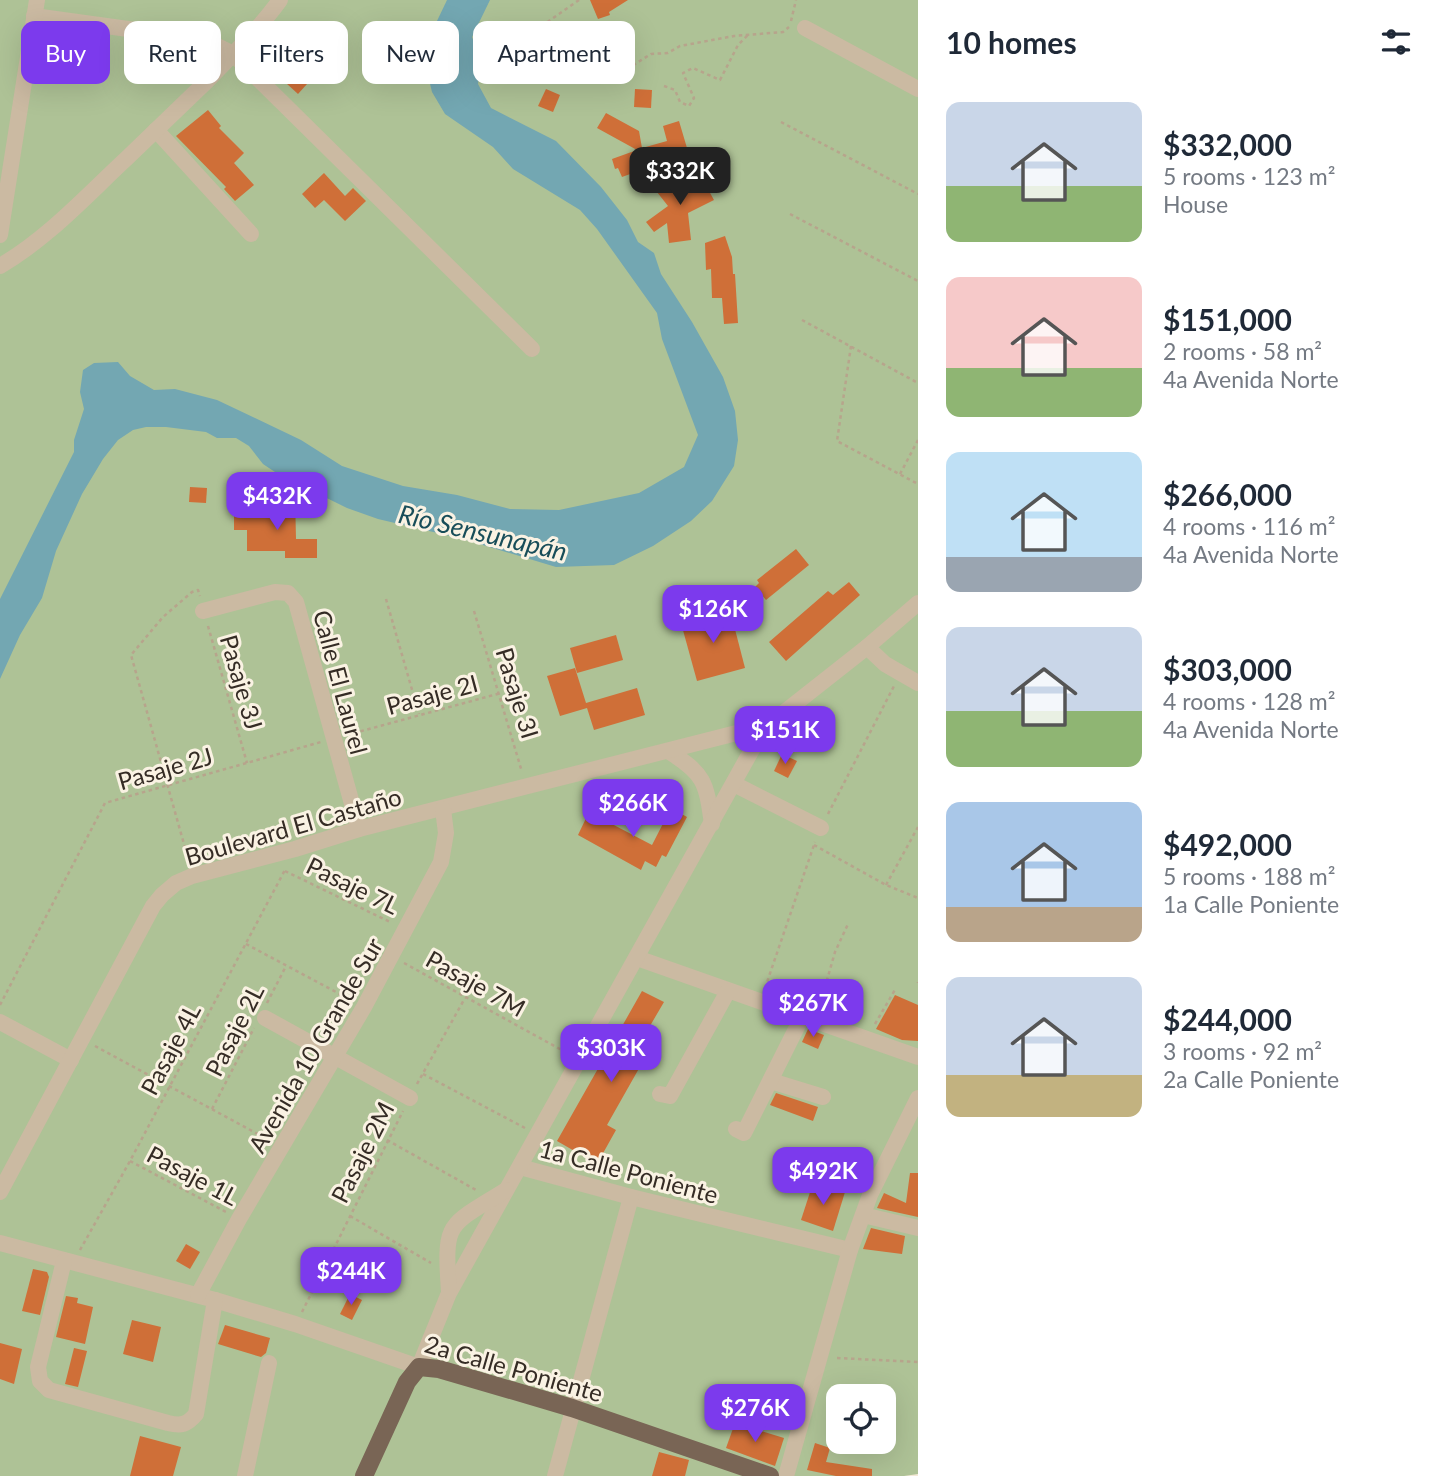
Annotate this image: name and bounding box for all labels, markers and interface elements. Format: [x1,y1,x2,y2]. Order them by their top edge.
chip: Buy [21,21,110,84]
chip: Rent [124,21,221,84]
chip: Filters [235,21,348,84]
chip: New [362,21,459,84]
chip: Apartment [473,21,635,84]
icon: filters [1377,23,1415,61]
text: 10 homes [946,24,1077,60]
text: $332,000 [1163,126,1292,162]
icon: home [1002,130,1086,214]
pin: $332K [631,148,729,207]
text: $332K [645,156,715,184]
text: 5 rooms · 123 m² [1163,162,1335,190]
text: House [1163,190,1228,218]
text: $151,000 [1163,301,1292,337]
icon: home [1002,305,1086,389]
text: 2 rooms · 58 m² [1163,337,1322,365]
text: 4a Avenida Norte [1163,365,1339,393]
pin: $432K [228,472,326,532]
text: $266,000 [1163,476,1292,512]
icon: home [1002,480,1086,564]
text: $432K [242,481,312,509]
water label: Río Sensunapán [396,497,570,567]
text: 4 rooms · 116 m² [1163,512,1335,540]
text: 4a Avenida Norte [1163,540,1339,568]
pin: $126K [664,586,762,645]
text: $126K [678,594,748,622]
street label: Calle El Laurel [308,607,374,757]
street label: Pasaje 3J [215,631,269,733]
street label: Pasaje 3I [490,644,546,742]
text: $303,000 [1163,651,1292,687]
icon: home [1002,655,1086,739]
street label: Pasaje 2I [383,668,481,720]
text: 4 rooms · 128 m² [1163,687,1335,715]
pin: $151K [736,706,834,766]
text: $151K [750,715,820,743]
text: 4a Avenida Norte [1163,715,1339,743]
street label: Pasaje 2J [114,741,216,795]
pin: $266K [584,780,682,839]
street label: Boulevard El Castaño [181,781,405,871]
text: $266K [598,788,668,816]
text: $492,000 [1163,826,1292,862]
icon: home [1002,830,1086,914]
street label: Pasaje 7L [302,850,404,920]
text: 5 rooms · 188 m² [1163,862,1335,890]
text: 1a Calle Poniente [1163,890,1339,918]
street label: Avenida 10 Grande Sur [242,932,388,1157]
street label: Pasaje 7M [421,944,531,1022]
street label: Pasaje 2L [199,979,269,1081]
pin: $267K [764,979,862,1039]
text: $267K [778,988,848,1016]
street label: Pasaje 4L [134,998,206,1100]
text: $244,000 [1163,1001,1292,1037]
icon: home [1002,1005,1086,1089]
pin: $303K [562,1024,660,1084]
text: $303K [576,1033,646,1061]
text: 3 rooms · 92 m² [1163,1037,1322,1065]
text: 2a Calle Poniente [1163,1065,1339,1093]
street label: Pasaje 2M [324,1097,400,1207]
street label: 1a Calle Poniente [537,1133,721,1209]
street label: Pasaje 1L [142,1139,244,1211]
pin: $492K [774,1148,872,1207]
text: $492K [788,1156,858,1184]
pin: $244K [302,1248,400,1307]
text: $244K [316,1256,386,1284]
street label: 2a Calle Poniente [422,1329,606,1407]
pin: $276K [706,1384,804,1444]
map controls [826,1384,896,1454]
button: locate [826,1384,896,1454]
text: $276K [720,1393,790,1421]

